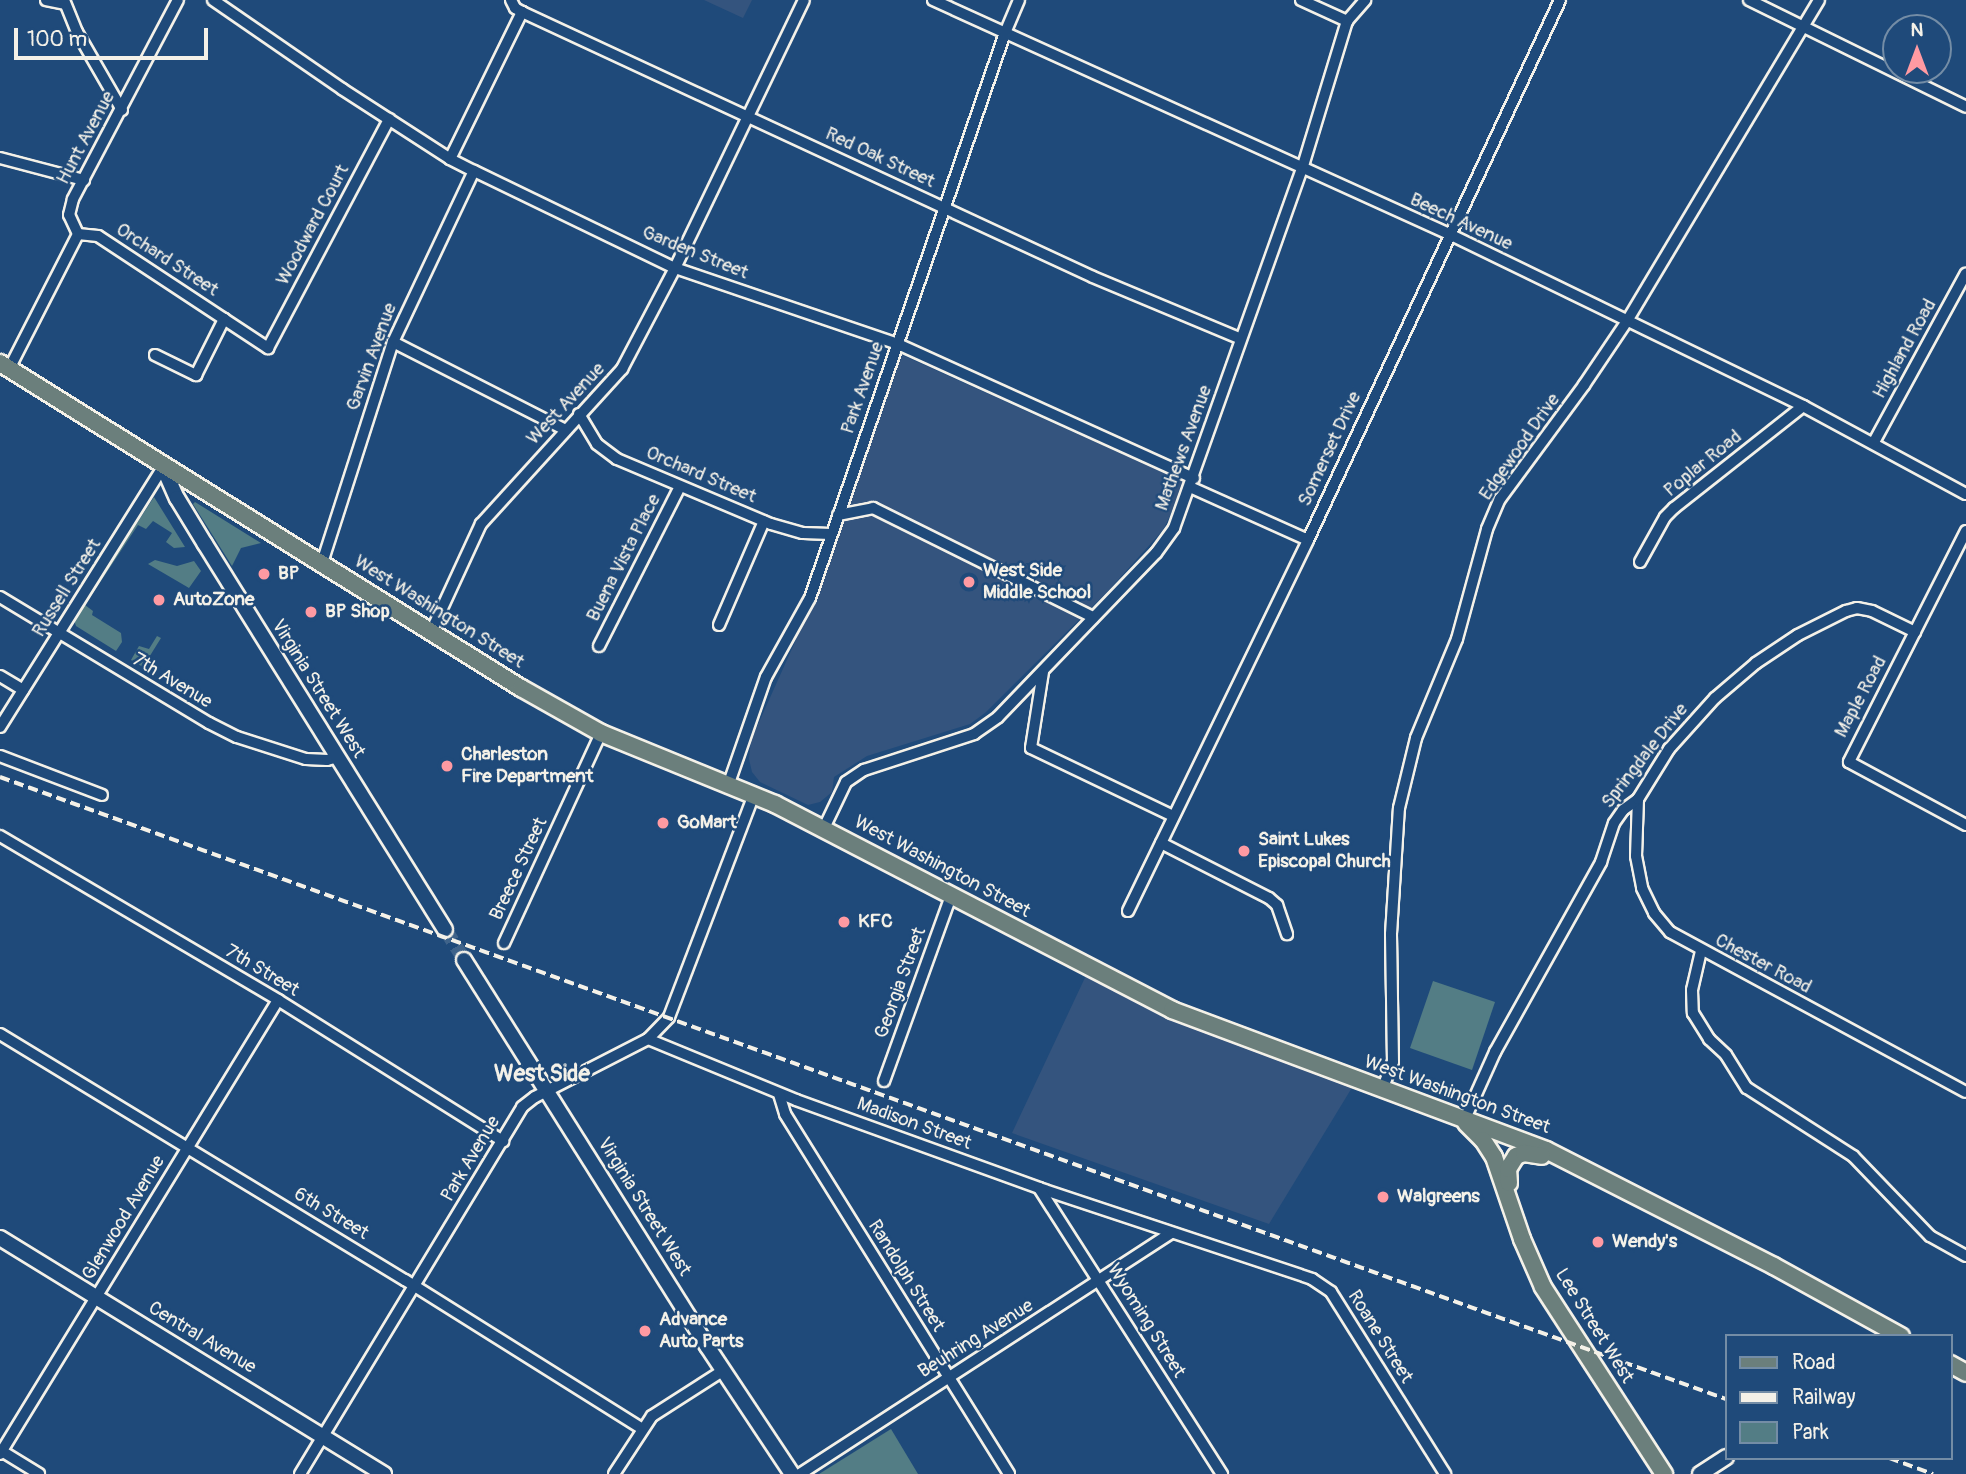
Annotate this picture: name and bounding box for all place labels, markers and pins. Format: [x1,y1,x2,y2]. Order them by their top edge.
place label: West Side Middle School [983,560,1091,604]
place label: BP [278,563,299,585]
marker: BP [256,566,272,582]
marker: West Side Middle School [961,574,977,590]
place label: AutoZone [173,589,254,611]
marker: AutoZone [151,592,167,608]
place label: BP Shop [325,601,390,623]
marker: BP Shop [303,604,319,620]
place label: Charleston Fire Department [461,744,593,788]
marker: Charleston Fire Department [439,758,455,774]
place label: GoMart [677,812,737,834]
marker: GoMart [655,815,671,831]
place label: Saint Lukes Episcopal Church [1258,829,1391,873]
marker: Saint Lukes Episcopal Church [1236,843,1252,859]
place label: KFC [858,911,893,933]
marker: KFC [836,914,852,930]
place label: Walgreens [1397,1186,1480,1208]
marker: Walgreens [1375,1189,1391,1205]
place label: Wendy's [1612,1231,1677,1253]
marker: Wendy's [1590,1234,1606,1250]
place label: Advance Auto Parts [659,1309,744,1353]
marker: Advance Auto Parts [637,1323,653,1339]

